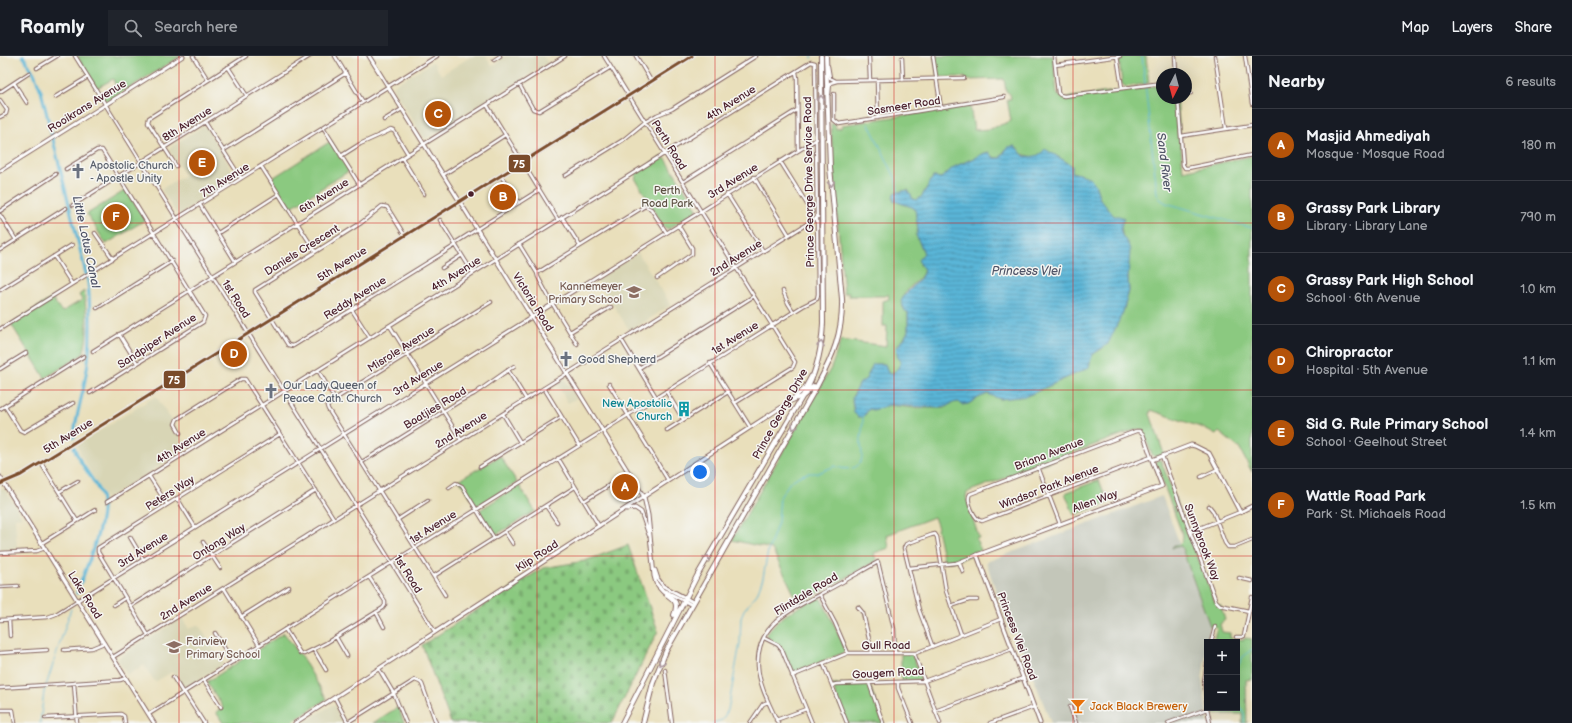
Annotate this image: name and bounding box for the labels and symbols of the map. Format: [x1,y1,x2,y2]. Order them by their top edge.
north arrow [1156,68,1192,104]
street label: Rooikrans Avenue [45,76,129,135]
street label: 4th Avenue [704,82,759,123]
street label: Sasmeer Road [866,94,942,118]
one-way arrow [817,95,825,101]
street label: Prince George Drive Service Road [801,96,817,268]
pin: C [425,99,451,129]
street label: 8th Avenue [160,103,214,144]
street label: Perth Road [649,118,689,172]
water label: Sand River [1153,132,1175,194]
pin: E [189,148,215,178]
line badge: 75 [508,154,531,173]
text: 75 [513,158,526,171]
place label: Apostolic Church - Apostle Unity [90,159,174,185]
street label: 7th Avenue [198,160,252,200]
street label: 3rd Avenue [706,160,761,202]
church icon: Apostolic Church - Apostle Unity [69,162,87,180]
street label: 6th Avenue [297,175,352,216]
one-way arrow [827,181,836,187]
pin: B [490,182,516,212]
park label: Perth Road Park [641,184,693,210]
unlabelled marker [466,189,476,199]
water label: Little Lotus Canal [69,194,103,291]
pin: F [103,202,129,232]
street label: Daniels Crescent [262,221,342,278]
street label: 2nd Avenue [708,237,765,279]
street label: 5th Avenue [315,243,369,284]
street label: 4th Avenue [429,253,484,294]
water label: Princess Vlei [991,264,1062,279]
street label: Victoria Road [510,270,556,334]
street label: Reddy Avenue [321,273,389,322]
street label: 1st Road [219,277,253,321]
place label: Kannemeyer Primary School [548,280,623,306]
school or university icon: Kannemeyer Primary School [625,283,643,301]
street label: Sandpiper Avenue [115,310,199,371]
street label: 1st Avenue [709,318,761,358]
street label: Misrole Avenue [365,323,437,375]
pin: D [221,339,247,369]
one-way arrow [816,341,825,347]
church icon: Good Shepherd [557,350,575,368]
place label: Good Shepherd [578,353,656,366]
street label: 3rd Avenue [391,357,446,399]
street label: Prince George Drive [750,366,811,462]
line badge: 75 [163,370,186,389]
text: 75 [168,374,181,387]
place label: Our Lady Queen of Peace Cath. Church [283,379,382,405]
church icon: Our Lady Queen of Peace Cath. Church [262,382,280,400]
street label: Baatjies Road [401,384,469,432]
place label: New Apostolic Church [602,397,672,423]
building icon: New Apostolic Church [675,400,693,418]
street label: 2nd Avenue [433,409,490,451]
street label: 5th Avenue [41,415,95,456]
one-way arrow [792,423,799,430]
street label: 4th Avenue [154,425,209,466]
street label: Briana Avenue [1013,435,1086,473]
your location [690,462,710,482]
street label: Windsor Park Avenue [998,462,1101,512]
pin: A [612,472,638,502]
street label: Peters Way [143,473,197,513]
street label: Allen Way [1070,487,1120,515]
street label: Sunnybrook Way [1181,502,1223,582]
street label: 1st Avenue [407,507,459,547]
street label: Ontong Way [190,521,248,563]
street label: 3rd Avenue [116,529,171,571]
street label: Klip Road [513,537,561,575]
street label: 1st Road [391,552,425,596]
one-way arrow [703,555,710,562]
street label: Lake Road [65,569,105,621]
street label: Flintdale Road [772,570,840,618]
street label: 2nd Avenue [158,581,215,623]
street label: Princess Vlei Road [994,590,1040,682]
place label: Fairview Primary School [186,635,260,661]
school or university icon: Fairview Primary School [165,638,183,656]
street label: Gull Road [862,639,910,652]
one-way arrow [657,659,665,666]
street label: Gougem Road [852,665,924,681]
bar icon: Jack Black Brewery [1069,697,1087,715]
place label: Jack Black Brewery [1090,700,1187,713]

